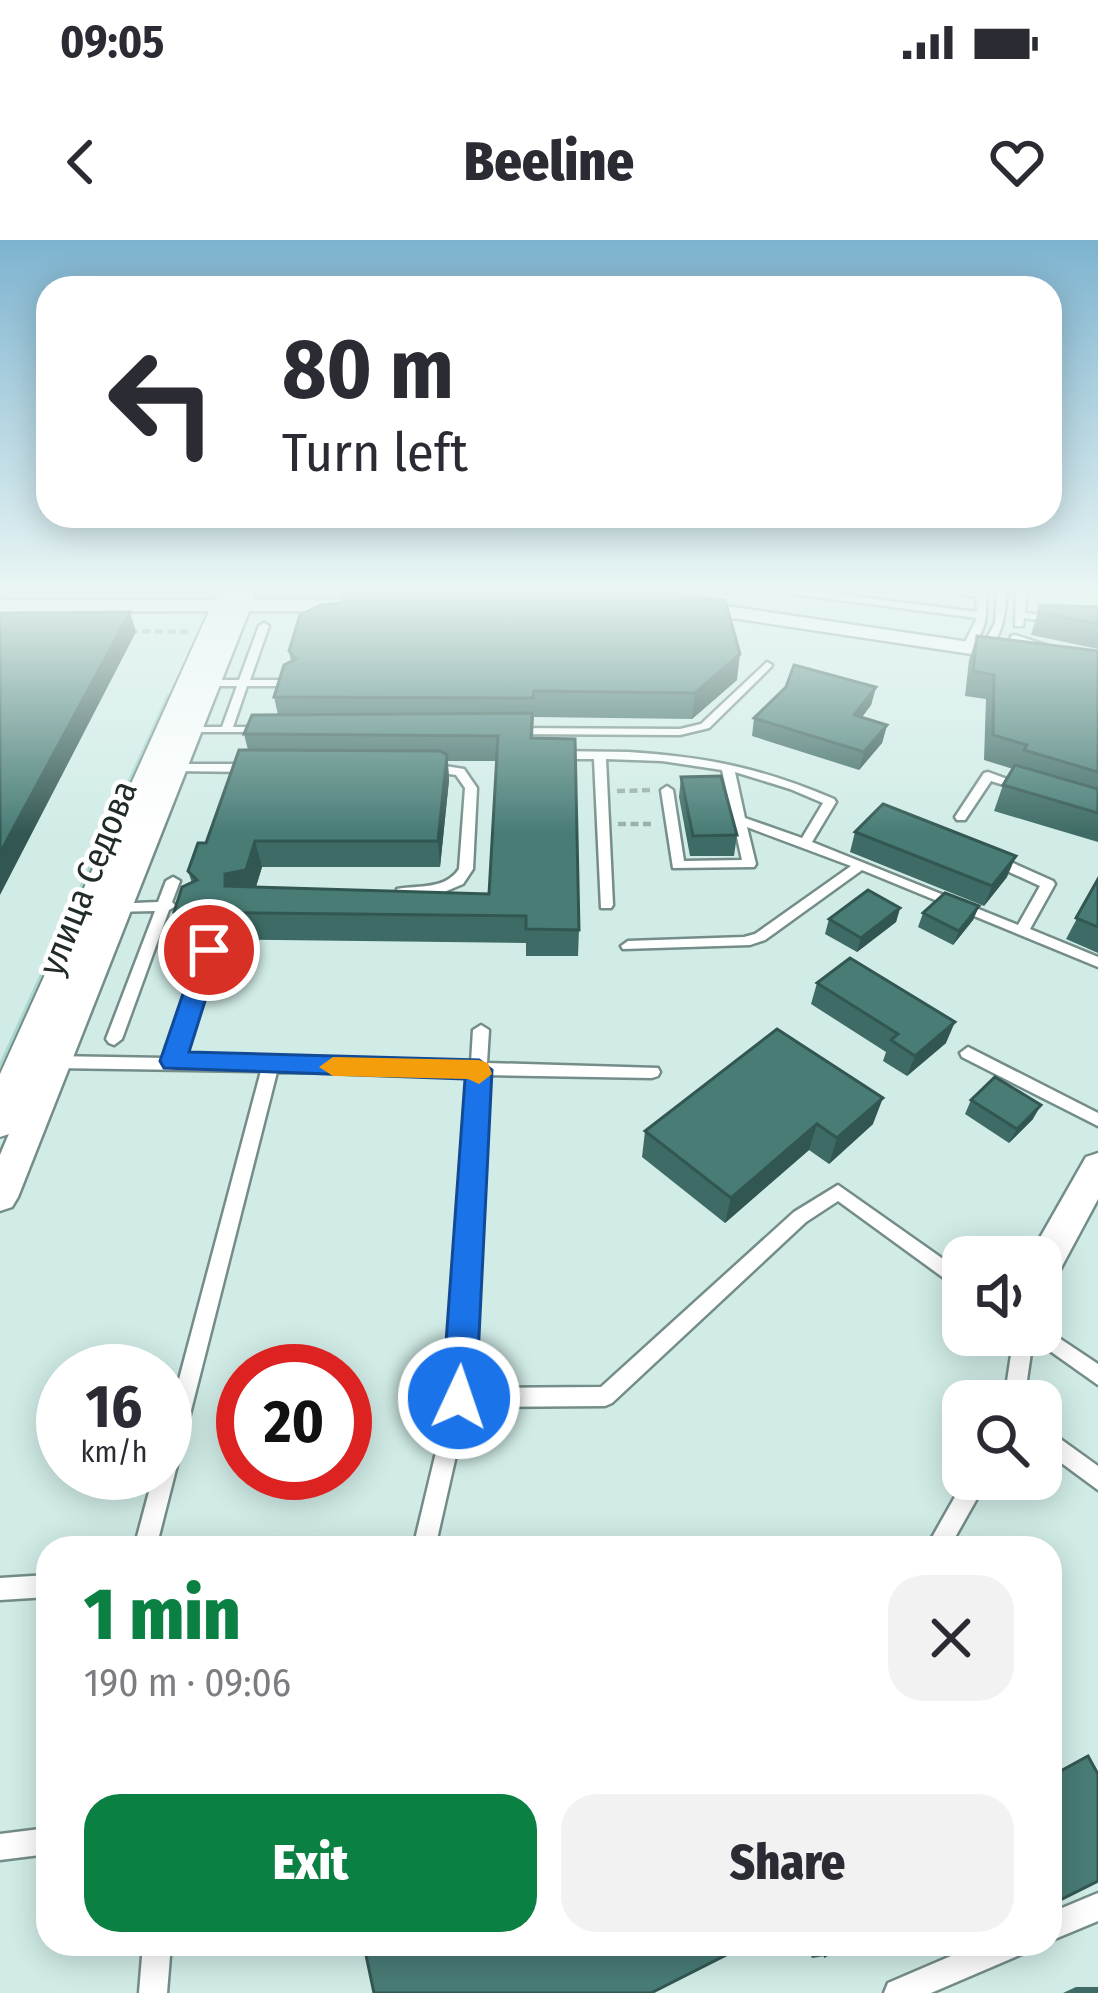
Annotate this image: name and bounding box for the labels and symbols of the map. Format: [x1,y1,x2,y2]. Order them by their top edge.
street label: улица Седова [29,774,147,982]
pin [158,899,260,1001]
position arrow [396,1335,522,1461]
speed limit sign: 20 [216,1344,372,1500]

